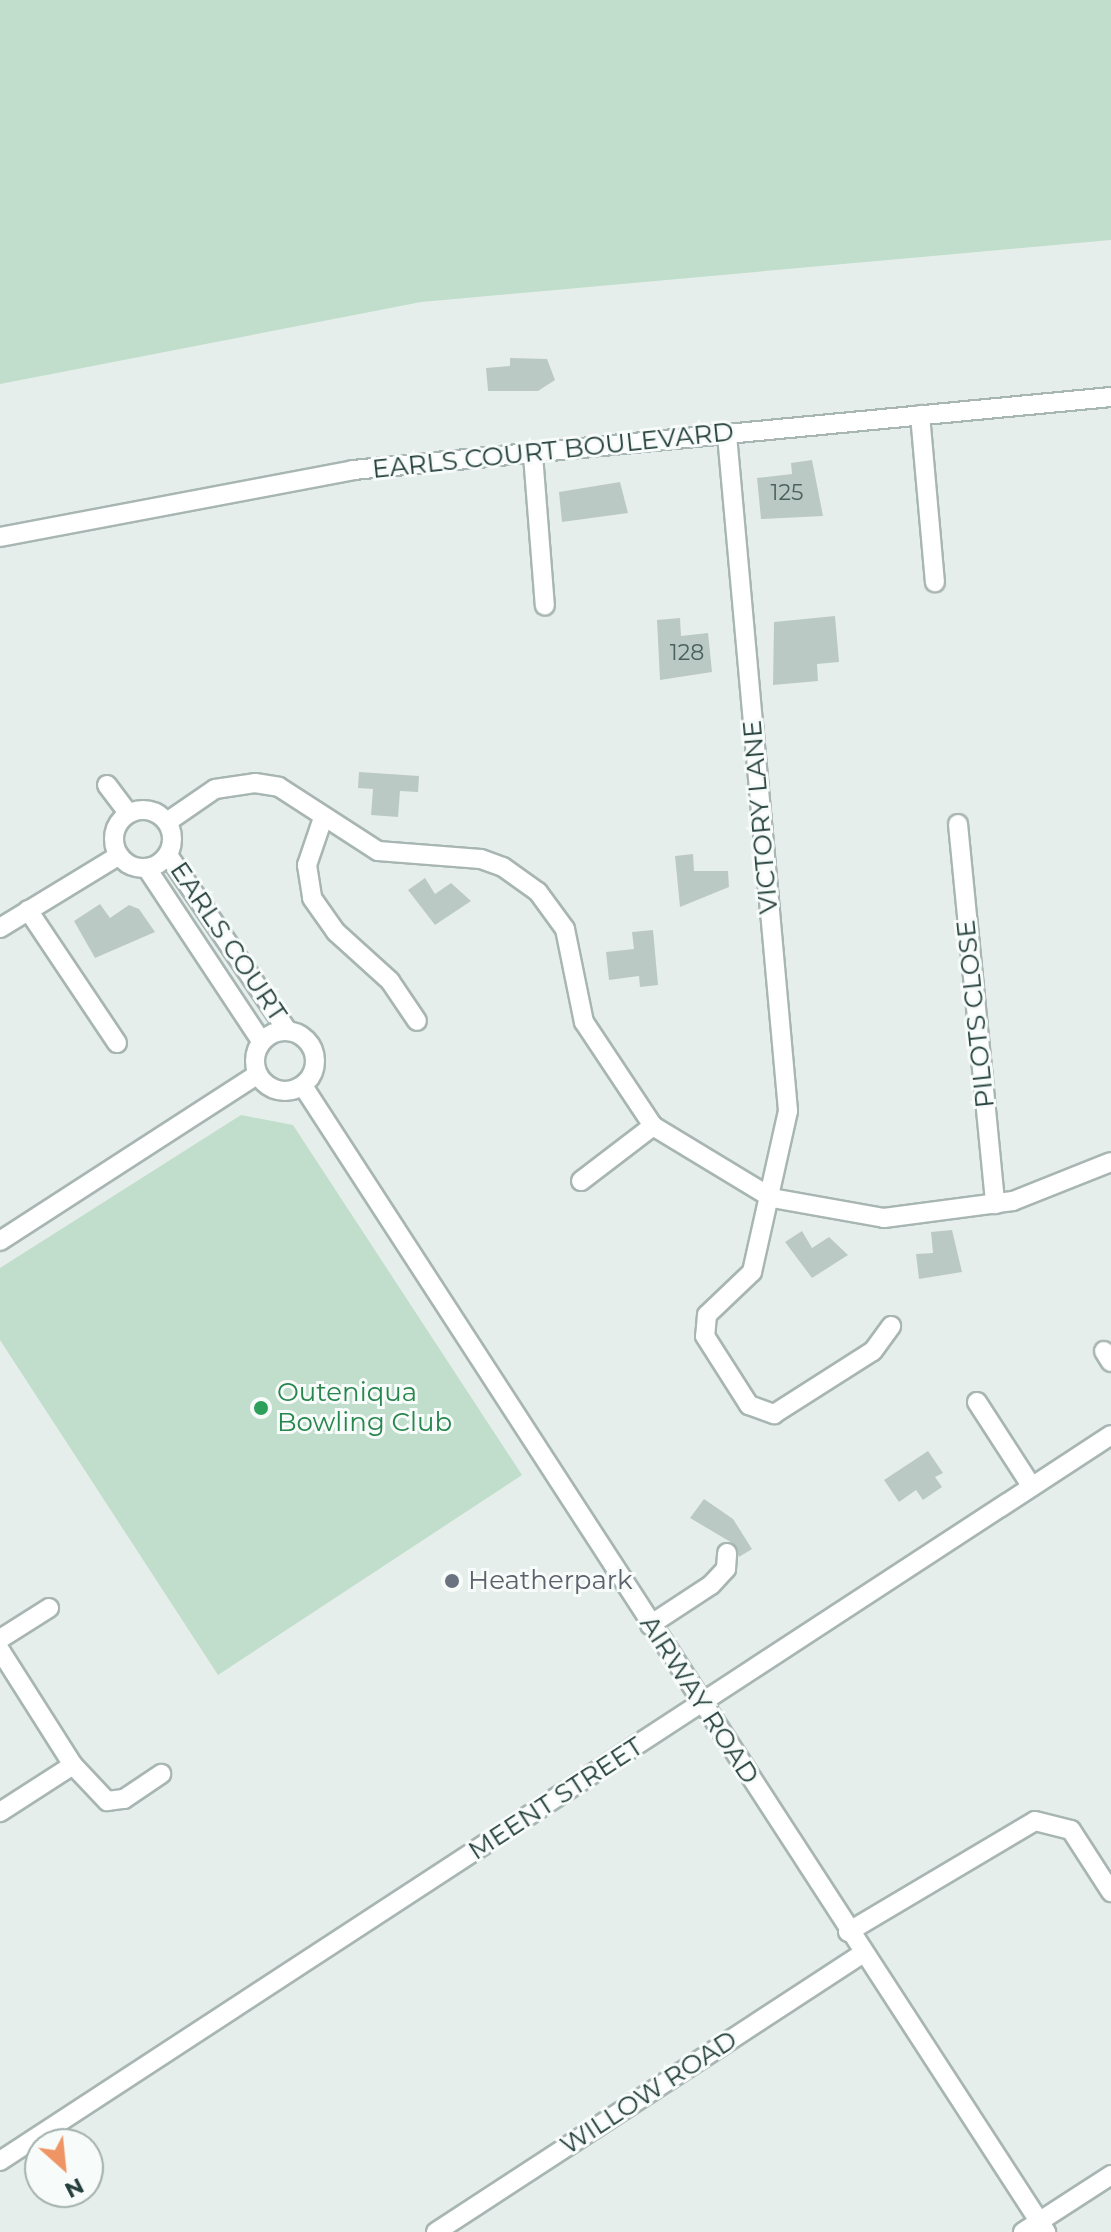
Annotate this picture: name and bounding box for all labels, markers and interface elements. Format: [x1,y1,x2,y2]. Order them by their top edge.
street label: EARLS COURT BOULEVARD [371,416,735,486]
house number: 125 [771,480,803,506]
house number: 128 [670,640,704,666]
street label: VICTORY LANE [737,719,785,915]
street label: EARLS COURT [163,856,293,1028]
street label: PILOTS CLOSE [951,918,1001,1110]
place label: Outeniqua Bowling Club [277,1377,452,1438]
marker: Outeniqua Bowling Club [252,1399,270,1417]
place label: Heatherpark [468,1565,633,1597]
marker: Heatherpark [443,1572,461,1590]
street label: AIRWAY ROAD [633,1610,765,1790]
street label: MEENT STREET [463,1731,649,1867]
street label: WILLOW ROAD [555,2024,743,2162]
north arrow [24,2128,104,2208]
text: N [60,2172,88,2204]

